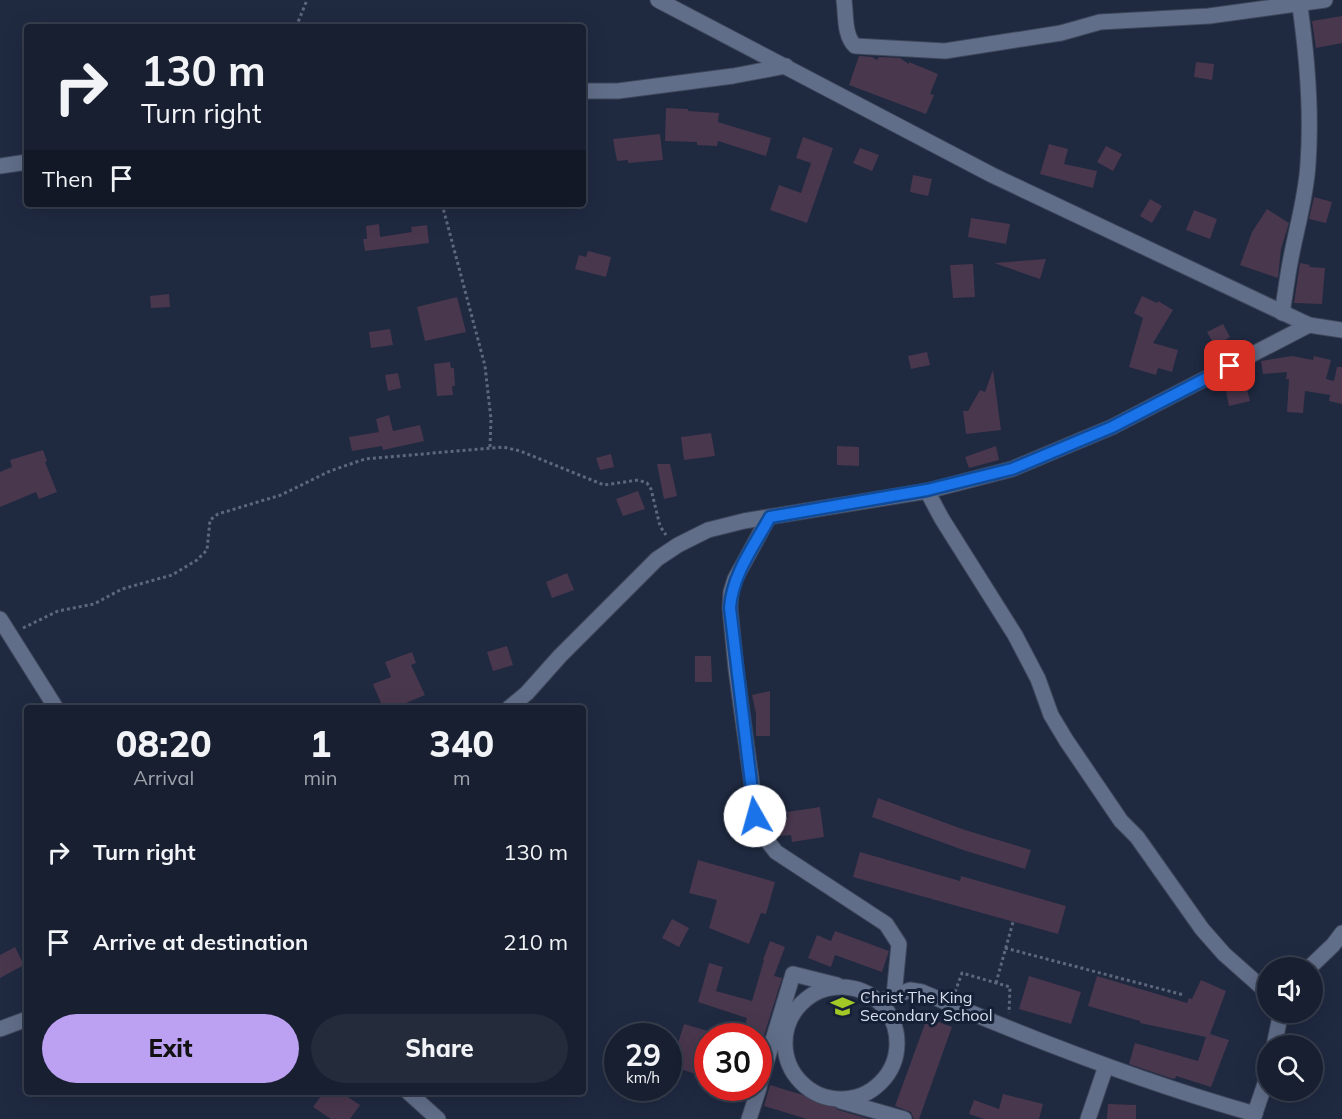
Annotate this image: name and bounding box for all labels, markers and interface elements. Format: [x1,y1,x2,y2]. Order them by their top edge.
text: 130 m [141,44,266,97]
icon: right [42,48,120,126]
text: Turn right [141,96,261,130]
icon: arrive [105,162,138,195]
text: Then [42,165,93,193]
pin [1204,340,1255,391]
icon: arrive [1213,349,1246,382]
text: 08:20 [116,721,212,766]
text: 1 [310,721,331,766]
text: 340 [429,721,494,766]
text: Arrival [133,765,194,790]
text: min [303,765,338,790]
text: m [453,765,471,790]
position arrow [723,784,787,848]
icon: right [42,836,75,869]
text: Turn right [93,838,196,866]
text: 130 m [503,838,568,866]
icon: arrive [42,926,75,959]
text: Arrive at destination [93,928,308,956]
text: 210 m [503,928,568,956]
map controls [1257,957,1323,1101]
button: sound [1257,957,1323,1023]
place label: Christ The King Secondary School [860,987,992,1025]
school or university icon: Christ The King Secondary School [829,993,855,1019]
button: Exit [42,1014,299,1083]
button: Share [311,1014,568,1083]
speed limit sign: 30 [694,1023,772,1101]
button: search [1257,1035,1323,1101]
text: 29 [625,1036,661,1074]
text: km/h [626,1068,660,1087]

